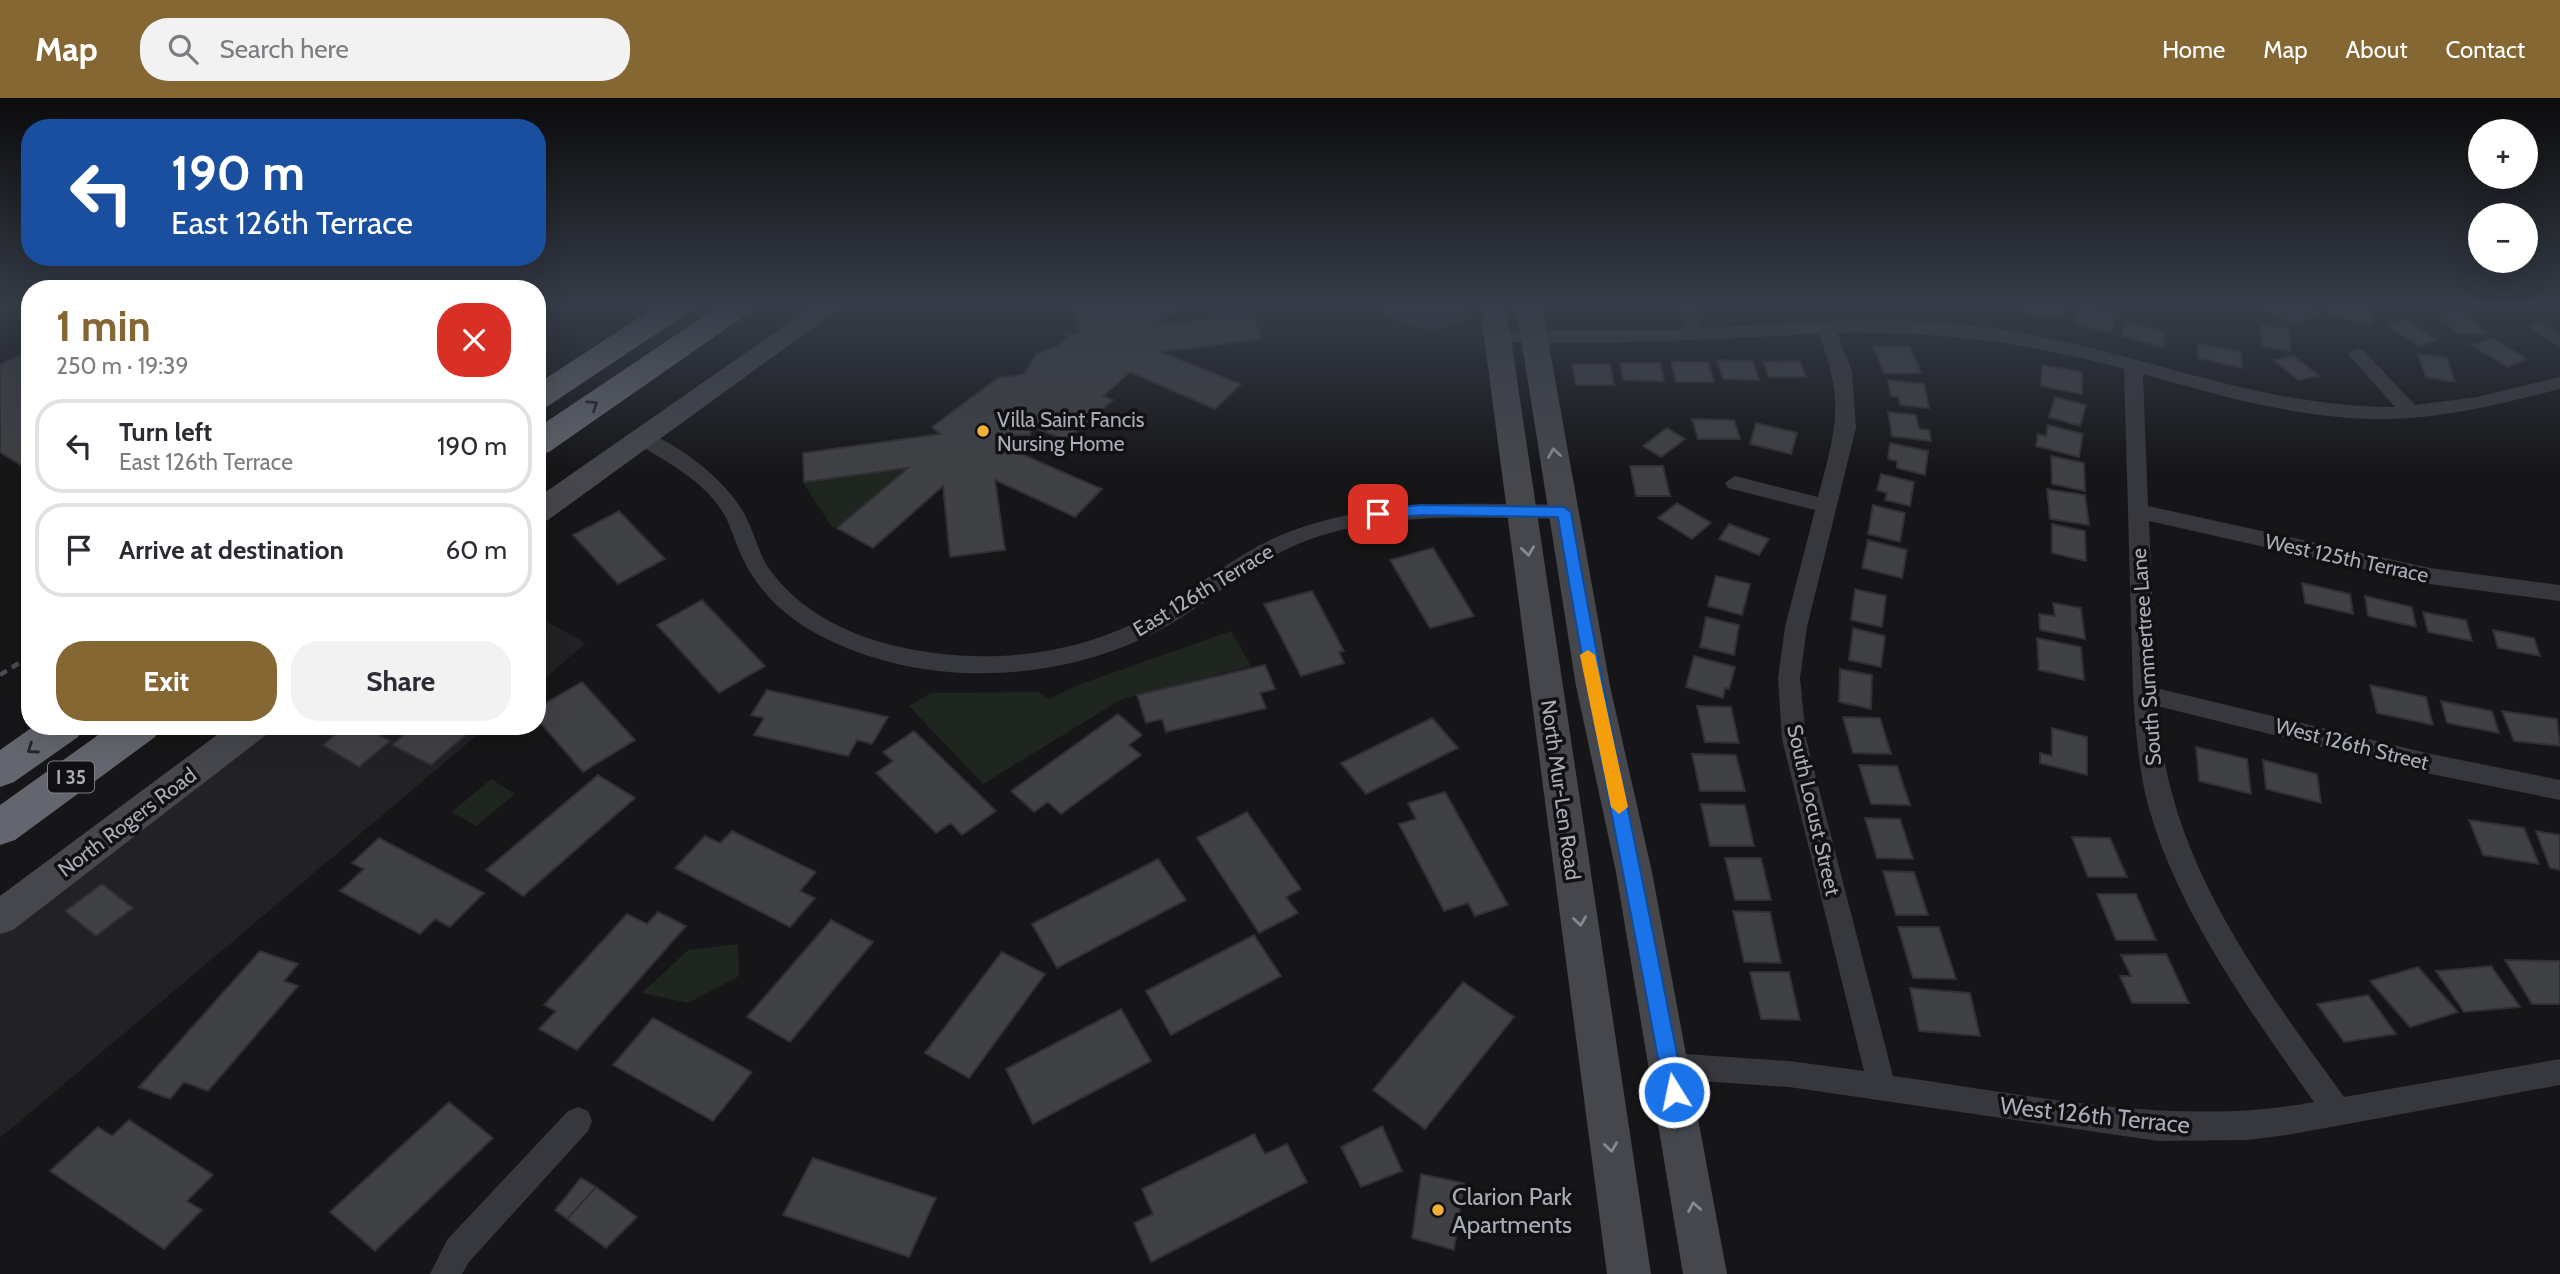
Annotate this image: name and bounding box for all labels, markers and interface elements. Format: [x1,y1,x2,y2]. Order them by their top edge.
search box [140,18,630,81]
text: Map [35,29,98,69]
icon: search [164,30,202,68]
text: Search here [220,33,349,65]
text: Home [2162,35,2225,64]
text: Map [2263,35,2308,64]
text: About [2346,35,2408,64]
text: Contact [2446,35,2525,64]
map controls [2468,119,2538,273]
button: + [2468,119,2538,189]
text: 190 m [171,143,305,202]
icon: left [56,147,147,238]
text: East 126th Terrace [171,203,413,242]
button: − [2468,203,2538,273]
text: 1 min [56,300,151,352]
button: close [437,303,511,377]
text: 250 m · 19:39 [56,352,189,380]
one-way arrow [585,401,598,413]
place label: Villa Saint Fancis Nursing Home [997,407,1145,456]
text: Turn left [119,416,212,448]
marker: Villa Saint Fancis Nursing Home [975,423,991,439]
icon: left [60,427,98,465]
text: 190 m [437,430,507,462]
one-way arrow [1547,447,1562,459]
text: East 126th Terrace [119,448,293,476]
pin [1348,484,1408,544]
icon: arrive [1359,495,1397,533]
street label: West 125th Terrace [2263,528,2431,588]
icon: arrive [60,531,98,569]
text: Arrive at destination [119,534,344,566]
text: 60 m [445,534,507,566]
street label: East 126th Terrace [1128,538,1278,642]
one-way arrow [1520,545,1535,556]
street label: South Summertree Lane [2126,547,2166,767]
button: Exit [56,641,277,721]
button: Share [291,641,511,721]
street label: North Mur-Len Road [1536,698,1586,882]
street label: West 126th Street [2273,713,2431,775]
street label: South Locust Street [1782,722,1846,898]
one-way arrow [27,741,40,753]
road number: I 35 [48,762,94,792]
street label: North Rogers Road [53,762,201,882]
one-way arrow [1572,916,1587,927]
position arrow [1637,1055,1711,1129]
street label: West 126th Terrace [1999,1091,2191,1139]
one-way arrow [1604,1141,1619,1153]
place label: Clarion Park Apartments [1452,1182,1572,1239]
one-way arrow [1687,1201,1702,1213]
marker: Clarion Park Apartments [1430,1202,1446,1218]

